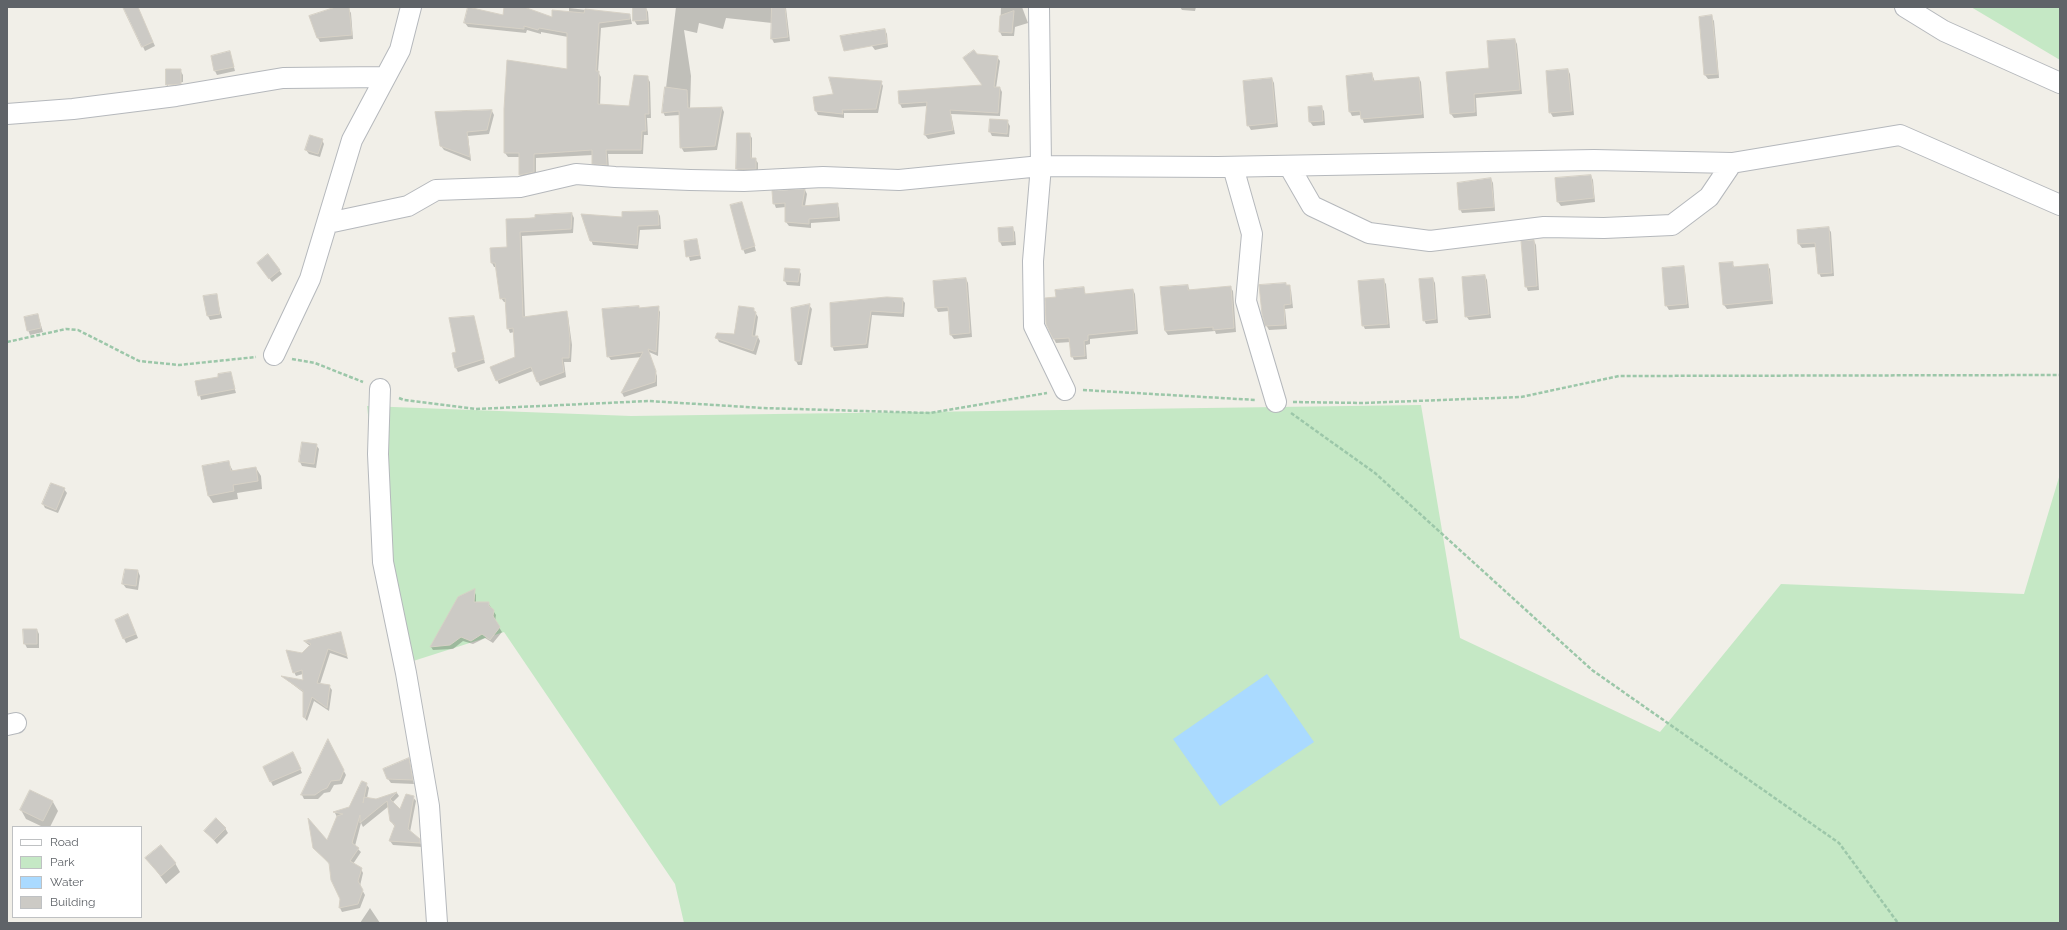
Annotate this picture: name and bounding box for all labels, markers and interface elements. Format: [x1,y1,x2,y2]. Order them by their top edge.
legend [12,826,142,918]
text: Road [50,835,79,849]
text: Park [50,855,75,869]
text: Water [50,875,84,889]
text: Building [50,895,96,909]

